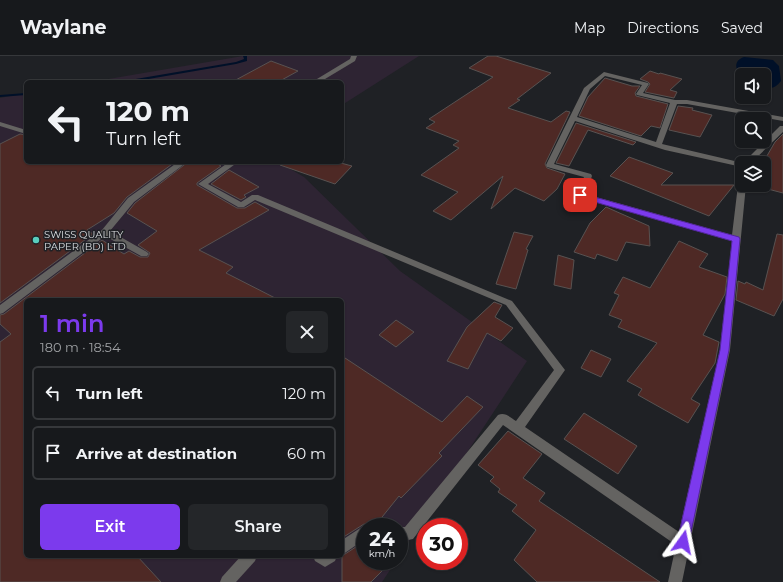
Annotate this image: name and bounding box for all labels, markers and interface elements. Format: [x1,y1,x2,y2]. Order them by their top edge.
text: Waylane [20,16,107,39]
text: Map [574,19,605,37]
text: Directions [627,19,699,37]
text: Saved [721,19,763,37]
map controls [735,68,771,192]
button: sound [735,68,771,104]
text: 120 m [106,94,190,128]
icon: left [40,96,92,148]
button: search [735,112,771,148]
text: Turn left [106,128,181,150]
button: layers [735,156,771,192]
pin [563,178,597,212]
icon: arrive [569,184,591,206]
place label: SWISS QUALITY PAPER (BD) LTD [44,228,126,253]
marker: SWISS QUALITY PAPER (BD) LTD [31,235,41,245]
text: 1 min [40,309,104,338]
button: close [286,311,328,353]
text: 180 m · 18:54 [40,339,121,355]
icon: left [42,382,64,404]
text: Turn left [76,384,143,403]
text: 120 m [282,384,326,403]
icon: arrive [42,442,64,464]
text: Arrive at destination [76,444,237,463]
text: 60 m [287,444,326,463]
button: Exit [40,504,180,550]
button: Share [188,504,328,550]
speed limit sign: 30 [416,518,468,570]
position arrow [662,521,704,563]
text: 24 [369,527,395,551]
text: km/h [369,547,395,560]

